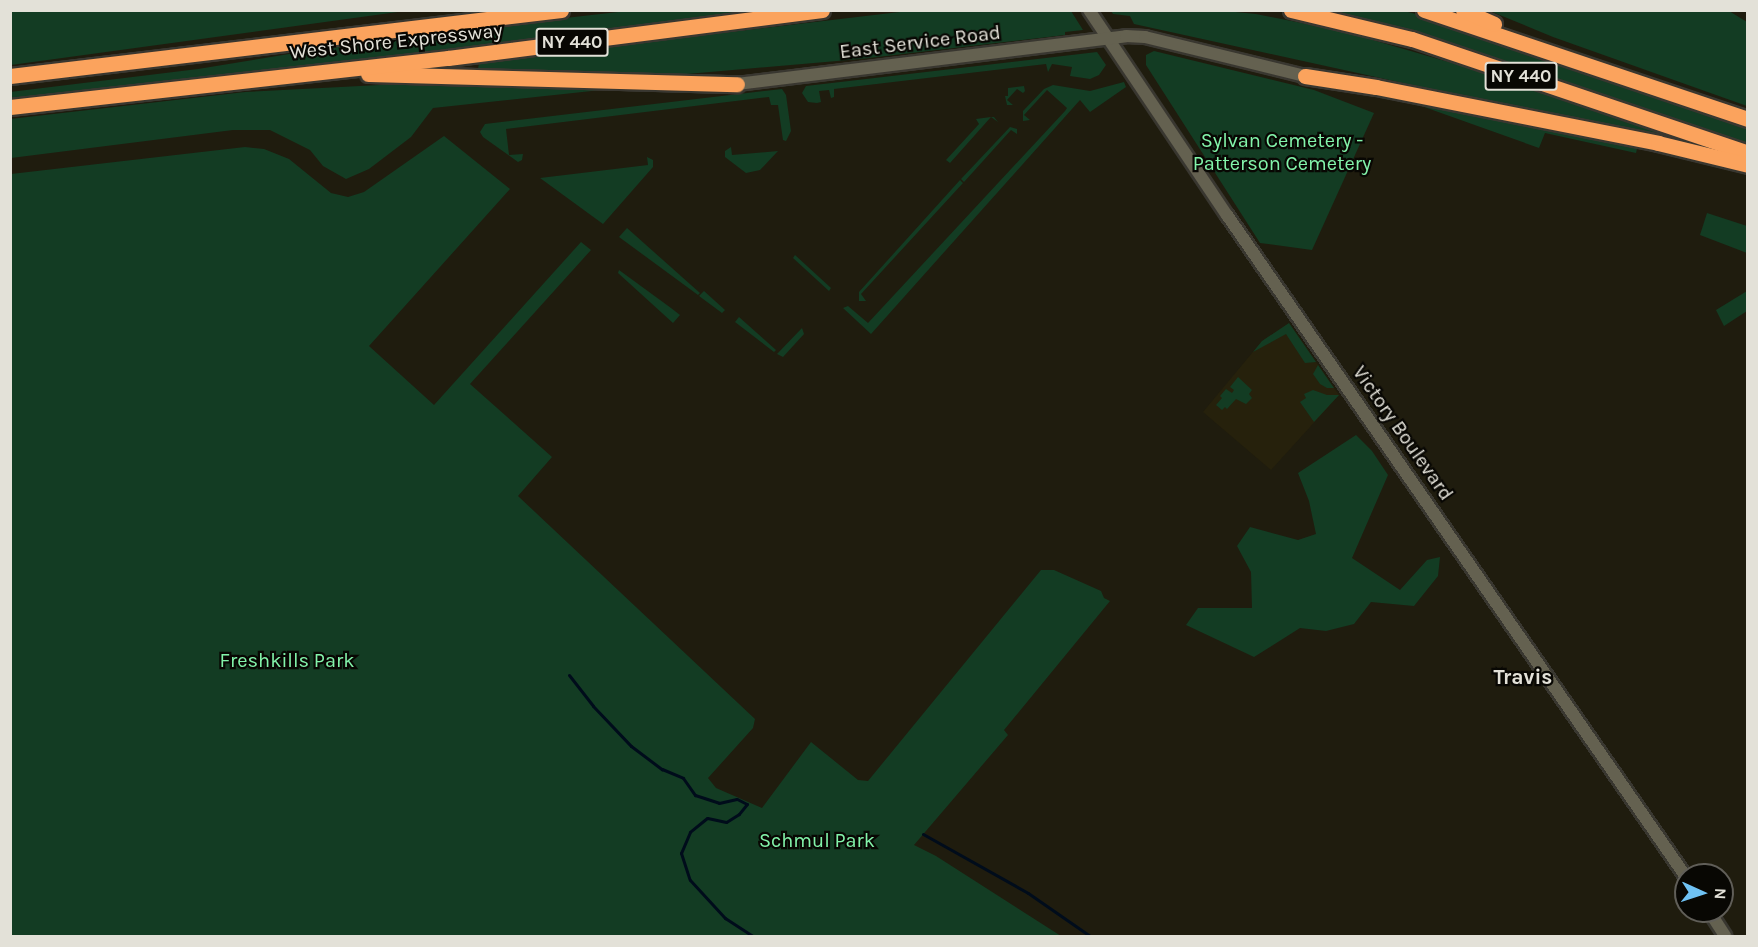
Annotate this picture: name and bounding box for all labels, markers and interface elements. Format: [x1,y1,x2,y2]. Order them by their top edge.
street label: West Shore Expressway [288,18,504,64]
street label: East Service Road [838,20,1002,64]
road number: NY 440 [534,27,610,57]
road number: NY 440 [1484,61,1558,91]
park label: Sylvan Cemetery - Patterson Cemetery [1193,128,1371,175]
street label: Victory Boulevard [1348,361,1458,505]
park label: Freshkills Park [220,648,354,672]
district label: Travis [1494,664,1552,690]
park label: Schmul Park [759,828,875,852]
north arrow [1674,863,1734,923]
text: N [1711,888,1730,900]

